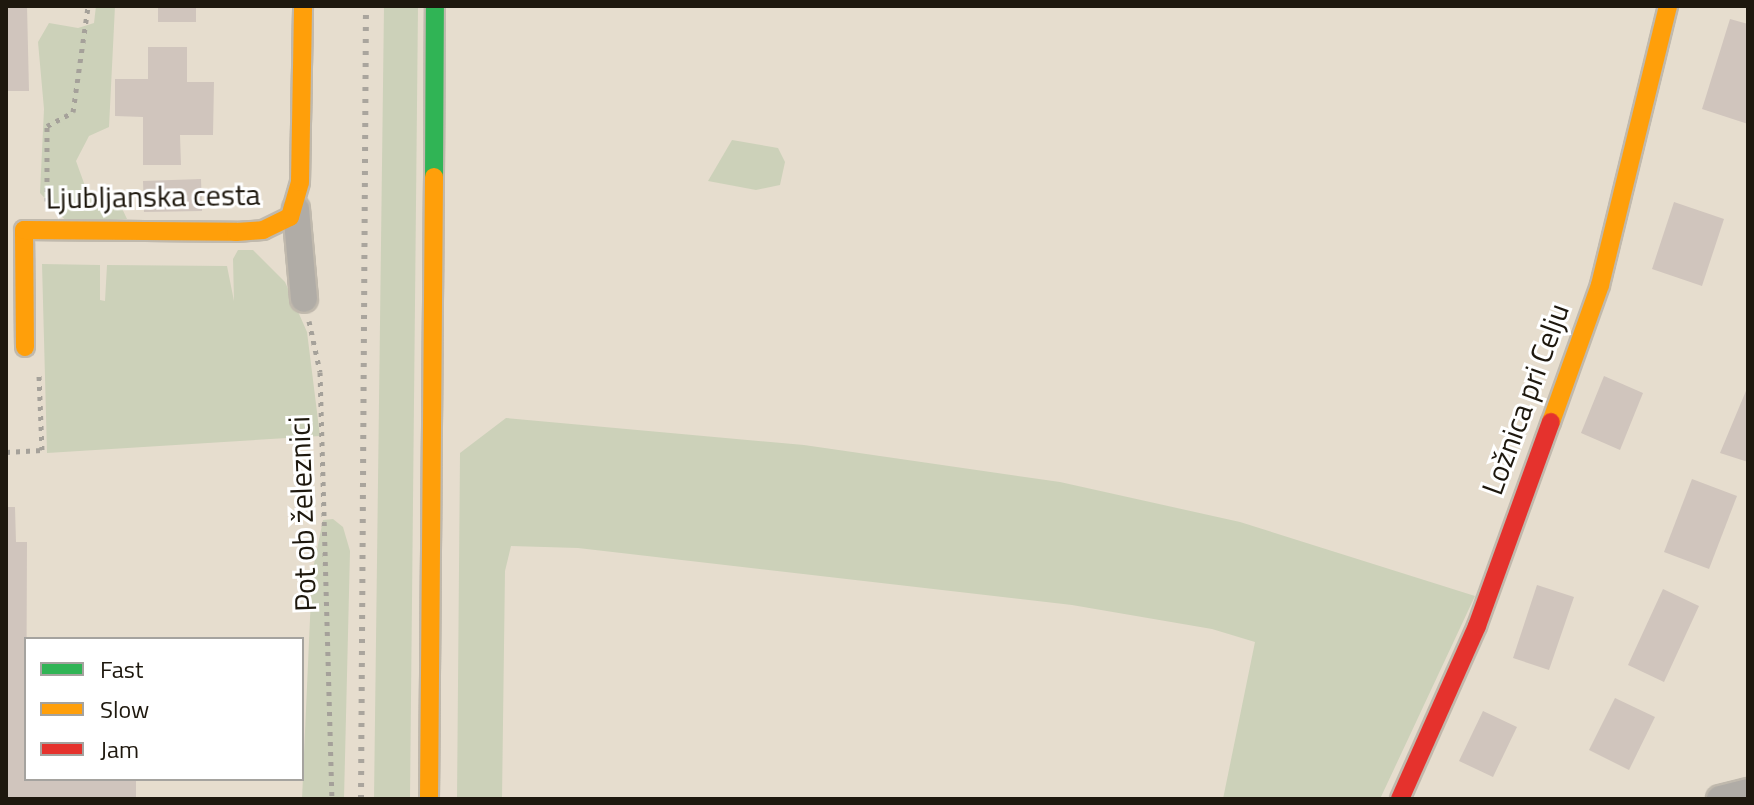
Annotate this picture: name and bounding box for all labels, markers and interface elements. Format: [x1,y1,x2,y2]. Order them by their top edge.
street label: Ljubljanska cesta [45,176,261,216]
street label: Ložnica pri Celju [1474,298,1576,500]
street label: Pot ob železnici [281,416,323,612]
legend [24,637,304,781]
text: Fast [100,651,143,687]
text: Slow [100,691,149,727]
text: Jam [100,731,139,767]

